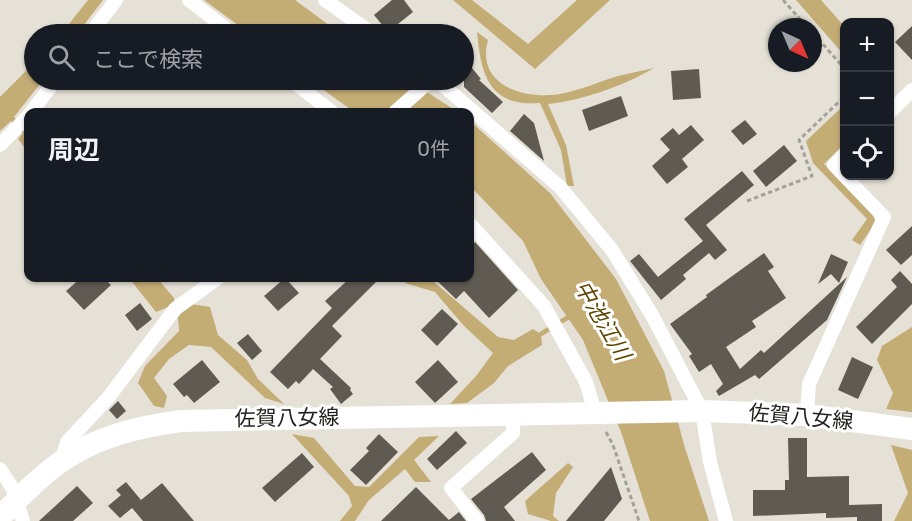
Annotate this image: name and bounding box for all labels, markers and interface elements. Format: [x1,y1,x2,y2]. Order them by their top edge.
north arrow [768,18,822,72]
map controls [840,18,894,180]
button: + [840,18,894,72]
search box [24,24,474,90]
icon: search [45,41,78,74]
text: ここで検索 [93,46,203,73]
button: − [840,72,894,126]
button: locate [840,126,894,180]
text: 周辺 [48,135,100,166]
text: 0件 [417,137,450,161]
water label: 中池江川 [569,275,637,367]
street label: 佐賀八女線 [748,399,854,434]
street label: 佐賀八女線 [234,404,340,431]

